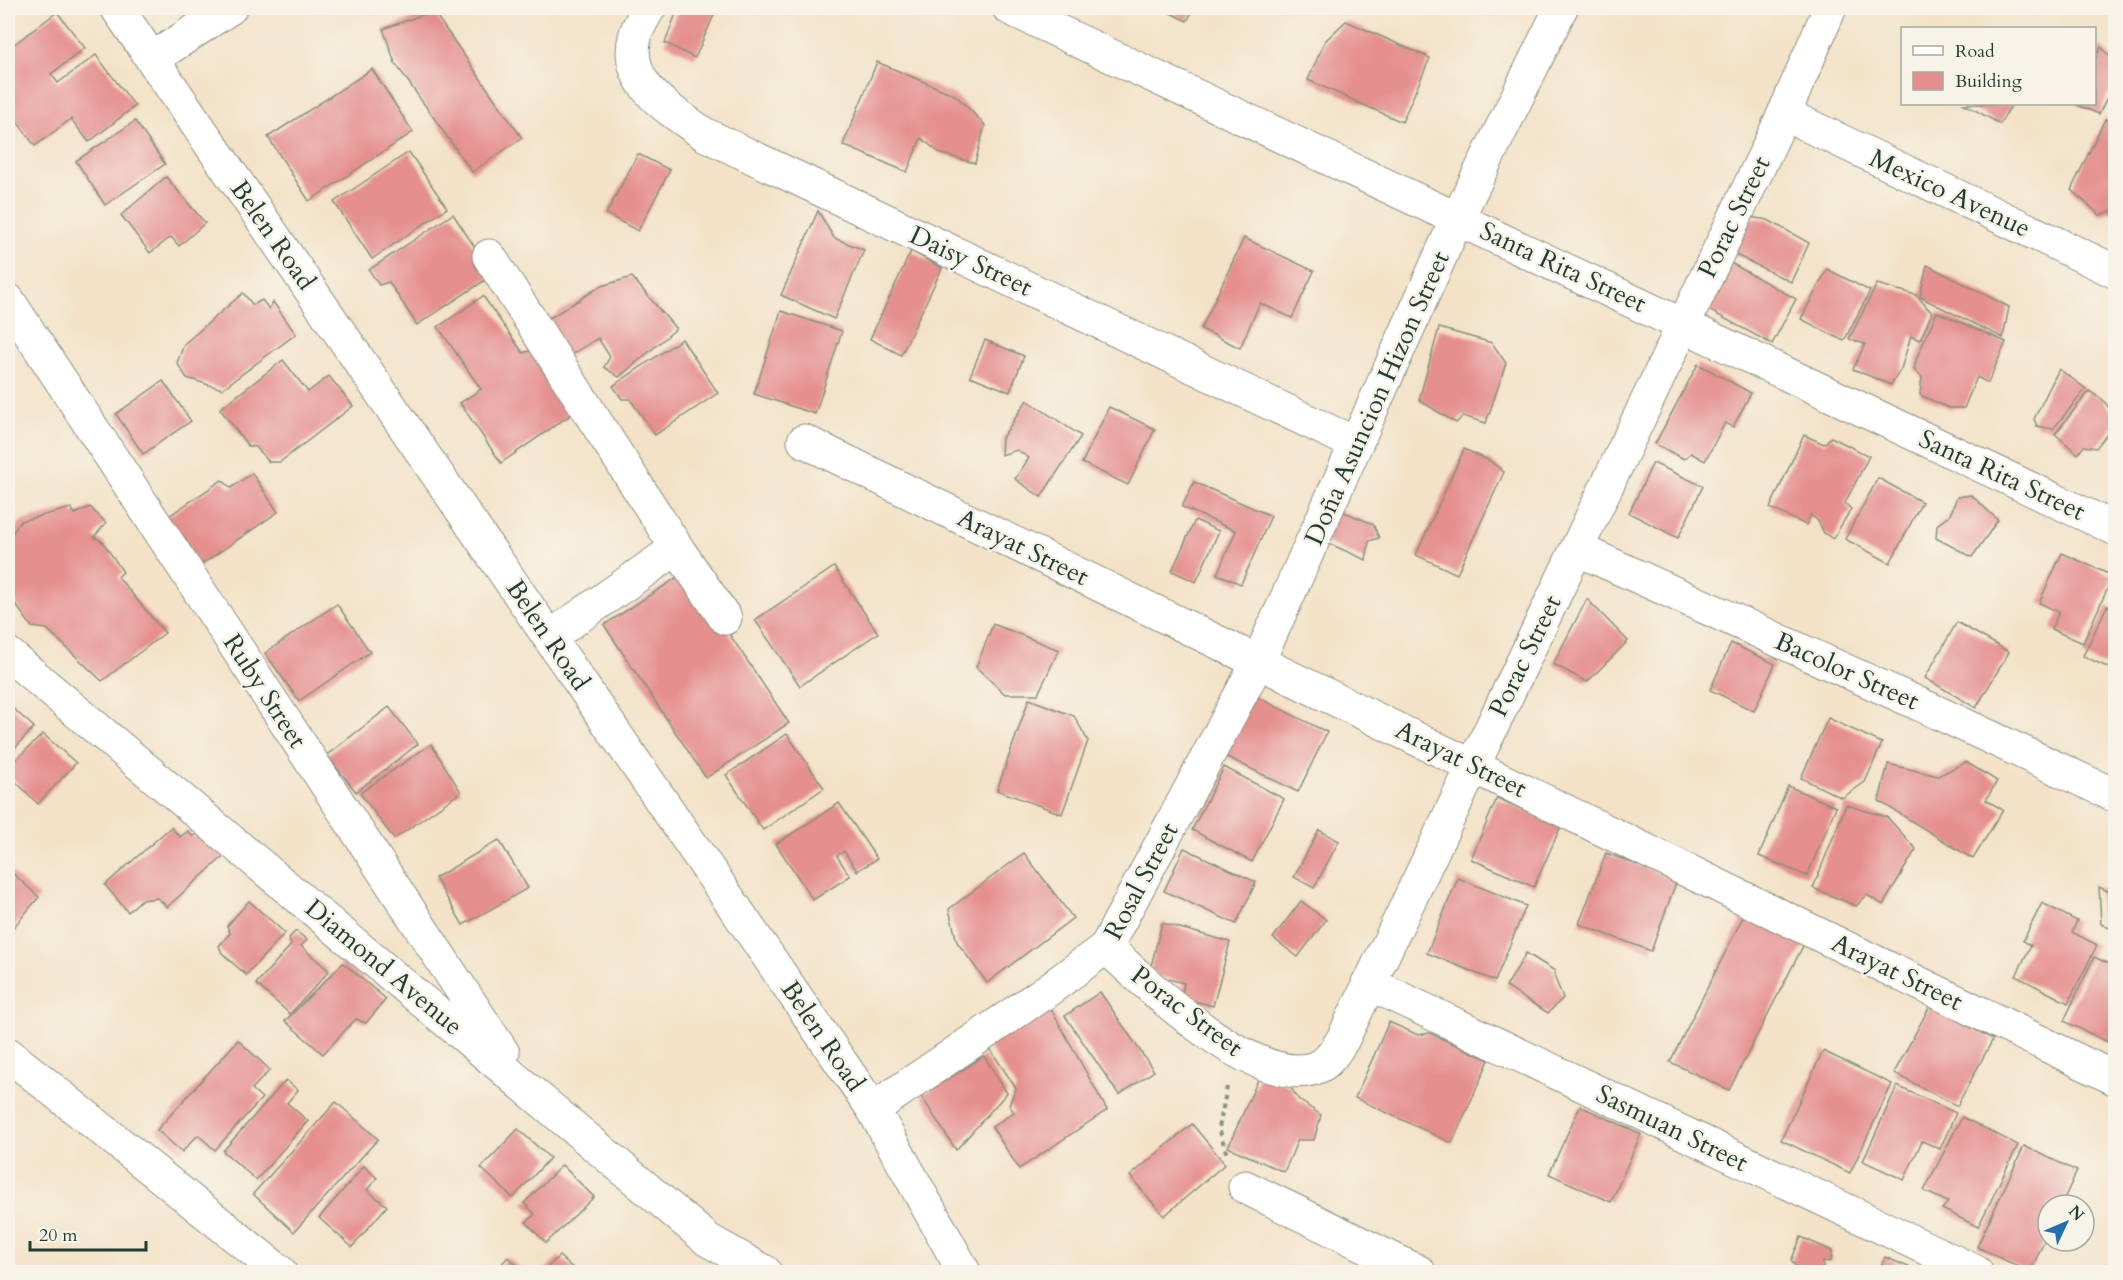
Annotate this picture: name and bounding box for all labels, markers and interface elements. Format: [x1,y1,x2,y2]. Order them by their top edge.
legend [1901,27,2096,105]
text: Road [1955,39,1995,64]
text: Building [1955,69,2023,94]
street label: Mexico Avenue [1864,140,2036,246]
street label: Porac Street [1689,150,1779,284]
street label: Belen Road [222,173,324,297]
street label: Santa Rita Street [1474,213,1652,321]
street label: Daisy Street [904,217,1038,305]
street label: Doña Asuncion Hizon Street [1296,245,1458,551]
street label: Santa Rita Street [1913,421,2091,529]
street label: Arayat Street [952,500,1094,594]
street label: Belen Road [498,573,598,697]
street label: Porac Street [1480,589,1570,723]
street label: Bacolor Street [1769,624,1925,718]
street label: Ruby Street [215,627,315,755]
street label: Arayat Street [1390,712,1532,806]
street label: Rosal Street [1095,816,1187,946]
street label: Diamond Avenue [298,891,470,1043]
street label: Arayat Street [1826,925,1968,1019]
street label: Porac Street [1124,957,1250,1065]
street label: Belen Road [773,974,873,1098]
street label: Sasmuan Street [1590,1076,1754,1180]
north arrow [2036,1193,2096,1253]
text: N [2063,1201,2089,1226]
scale bar [30,1214,146,1252]
text: 20 m [39,1223,78,1248]

